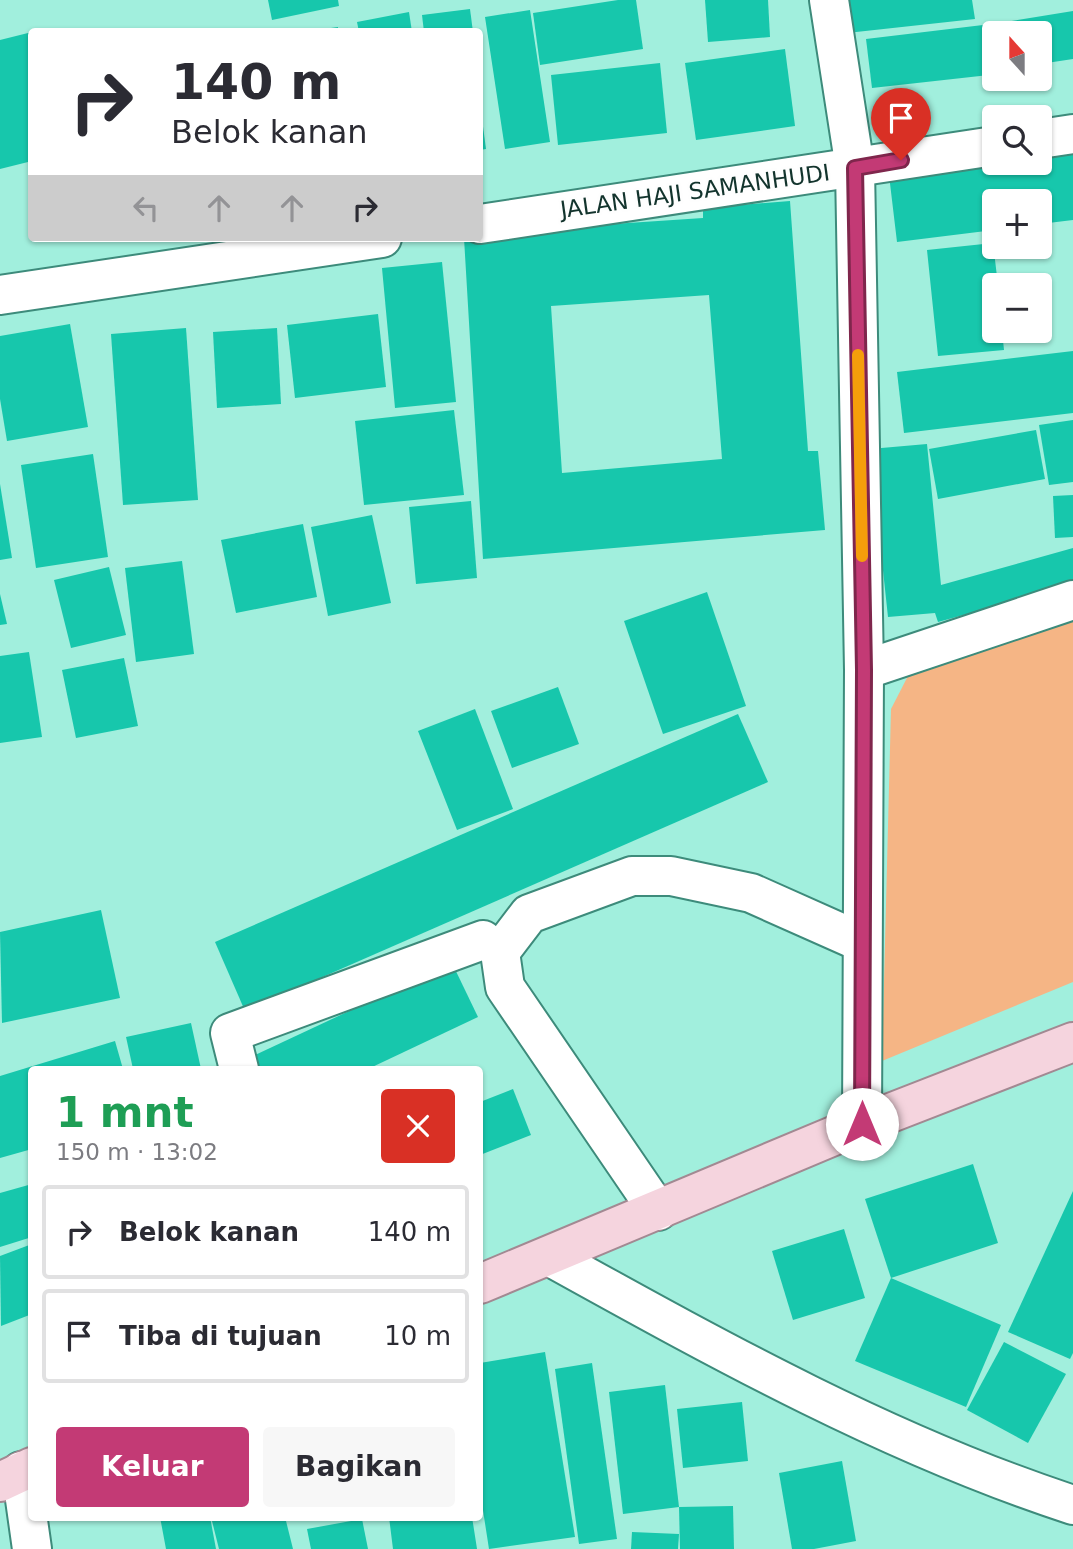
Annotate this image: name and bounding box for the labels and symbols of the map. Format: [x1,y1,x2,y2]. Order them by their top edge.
north arrow [982,21,1052,91]
pin [871,88,931,160]
street label: JALAN HAJI SAMANHUDI [557,159,831,223]
position arrow [825,1087,899,1161]

